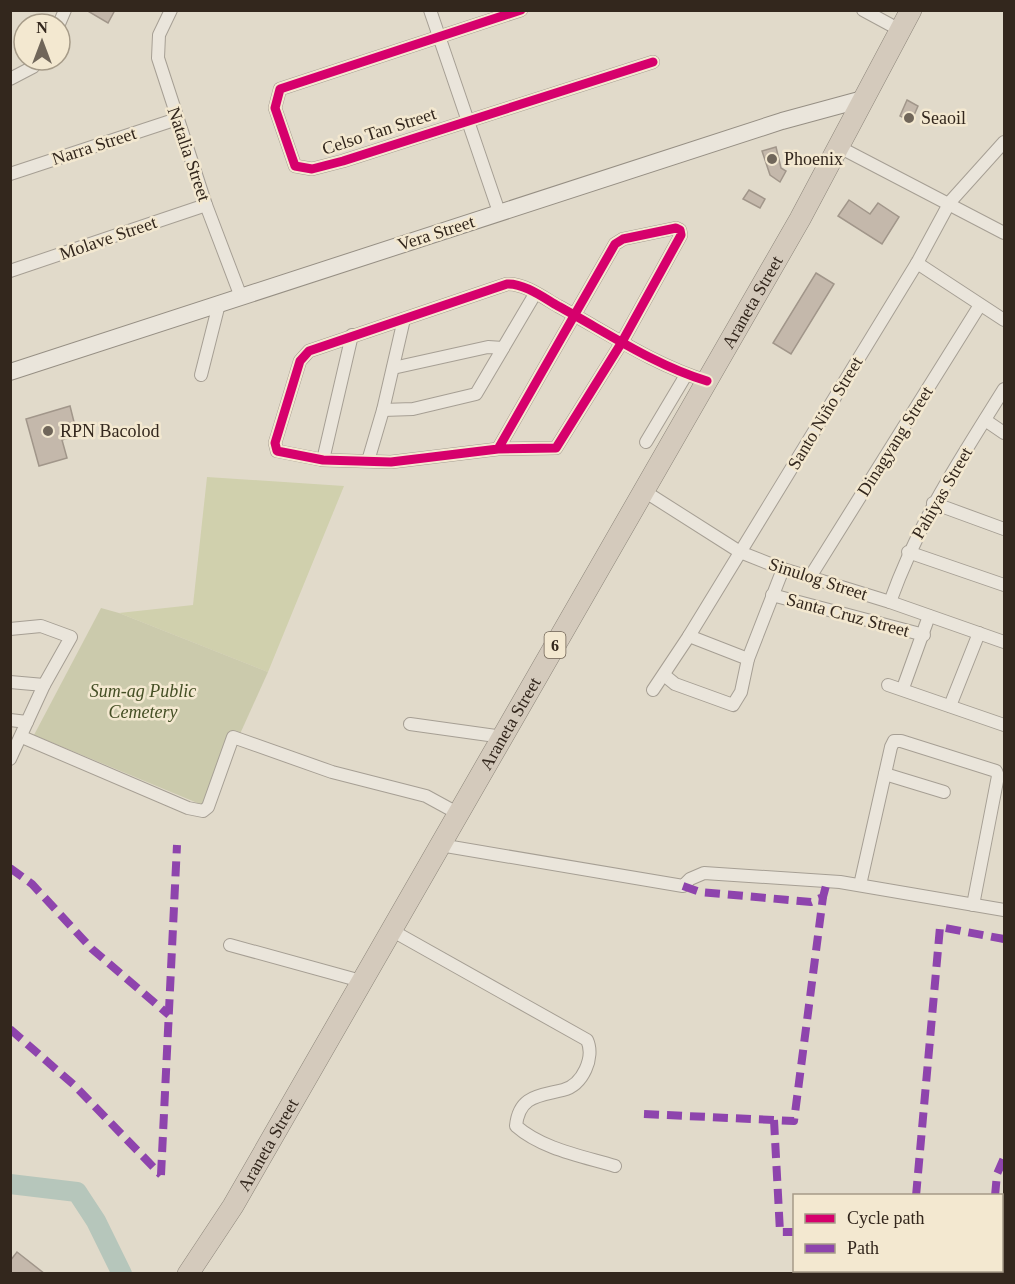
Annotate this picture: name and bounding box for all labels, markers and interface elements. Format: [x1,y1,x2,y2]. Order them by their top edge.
north arrow [12,12,72,72]
text: N [36,19,48,36]
street label: Celso Tan Street [320,103,438,159]
street label: Natalia Street [164,104,214,204]
place label: Seaoil [921,108,966,128]
marker: Seaoil [902,111,916,125]
street label: Narra Street [49,123,139,169]
place label: Phoenix [784,149,843,169]
marker: Phoenix [765,152,779,166]
street label: Vera Street [395,211,477,255]
street label: Molave Street [57,212,159,264]
street label: Araneta Street [718,252,787,352]
street label: Santo Niño Street [783,353,867,473]
street label: Dinagyang Street [853,382,937,500]
place label: RPN Bacolod [60,421,160,441]
marker: RPN Bacolod [41,424,55,438]
street label: Pahiyas Street [908,444,976,542]
street label: Sinulog Street [766,554,870,604]
street label: Santa Cruz Street [785,589,911,641]
road number: 6 [544,632,566,658]
street label: Araneta Street [476,674,545,773]
park label: Sum-ag Public Cemetery [90,681,196,722]
street label: Araneta Street [234,1095,303,1195]
legend [793,1194,1003,1272]
text: Cycle path [847,1208,924,1228]
text: Path [847,1238,879,1258]

